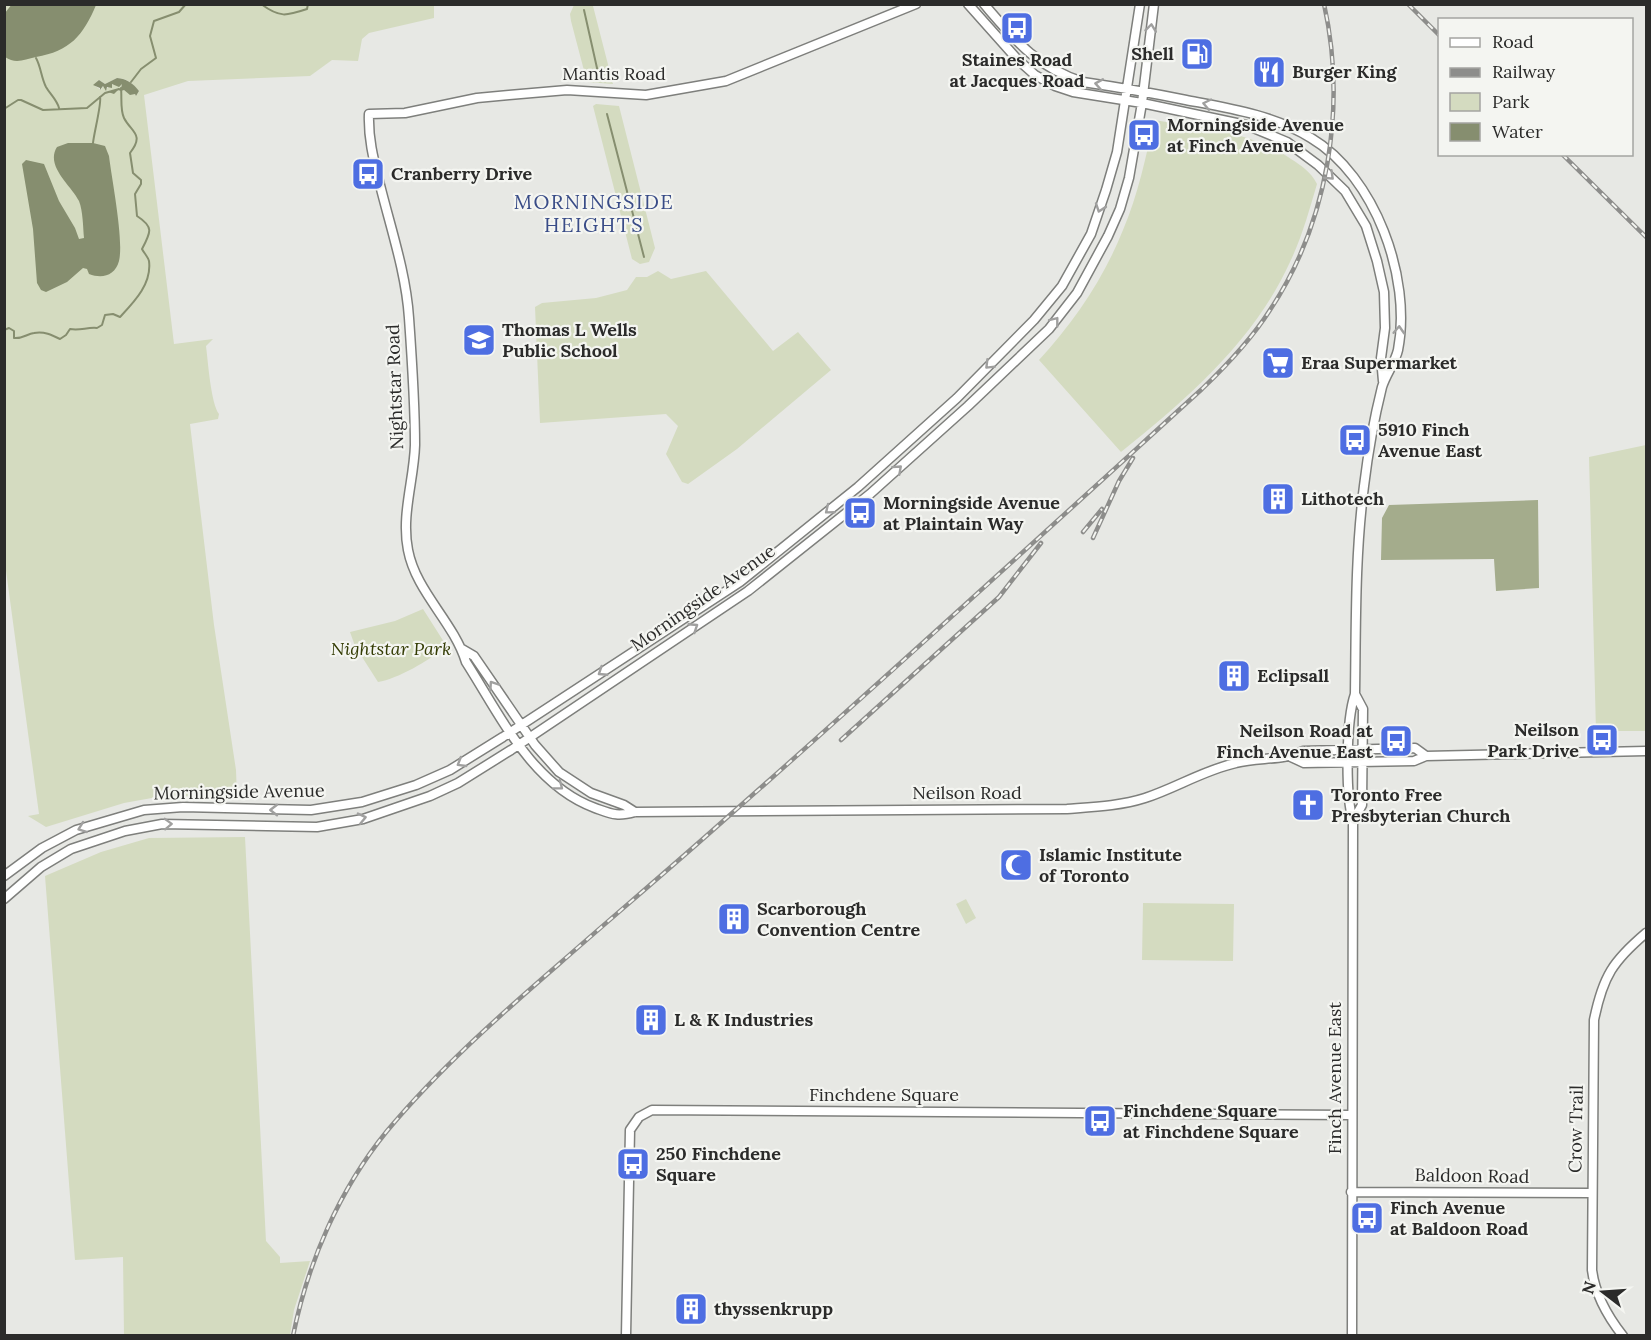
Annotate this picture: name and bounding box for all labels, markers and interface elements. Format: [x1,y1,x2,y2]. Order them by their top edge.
bus stop icon: Staines Road at Jacques Road [999,10,1035,46]
legend [1438,18,1633,156]
one-way arrow [1144,23,1157,32]
text: Road [1492,30,1534,53]
fuel station icon: Shell [1179,36,1215,72]
place label: Shell [1131,42,1174,65]
place label: Staines Road at Jacques Road [950,48,1085,92]
restaurant icon: Burger King [1251,54,1287,90]
place label: Burger King [1292,60,1398,83]
text: Railway [1492,60,1556,83]
street label: Mantis Road [562,62,666,85]
one-way arrow [1094,79,1104,91]
text: Park [1492,90,1530,113]
one-way arrow [1202,98,1212,111]
place label: Morningside Avenue at Finch Avenue [1167,113,1344,157]
bus stop icon: Morningside Avenue at Finch Avenue [1126,117,1162,153]
text: Water [1492,120,1543,143]
bus stop icon: Cranberry Drive [350,156,386,192]
place label: Cranberry Drive [391,162,532,185]
one-way arrow [1323,169,1333,180]
district label: MORNINGSIDE HEIGHTS [514,189,674,237]
one-way arrow [1095,202,1108,213]
one-way arrow [1048,317,1059,328]
place label: Thomas L Wells Public School [502,318,637,362]
school or university icon: Thomas L Wells Public School [461,322,497,358]
street label: Nightstar Road [381,324,408,450]
one-way arrow [1393,325,1406,334]
supermarket icon: Eraa Supermarket [1260,345,1296,381]
place label: Eraa Supermarket [1301,351,1458,374]
one-way arrow [986,358,997,369]
place label: 5910 Finch Avenue East [1378,418,1483,462]
bus stop icon: 5910 Finch Avenue East [1337,422,1373,458]
one-way arrow [891,465,902,476]
building icon: Lithotech [1260,481,1296,517]
place label: Lithotech [1301,487,1384,510]
place label: Morningside Avenue at Plaintain Way [883,491,1060,535]
bus stop icon: Morningside Avenue at Plaintain Way [842,495,878,531]
one-way arrow [825,503,836,514]
street label: Morningside Avenue [626,539,780,656]
one-way arrow [688,622,698,634]
park label: Nightstar Park [331,637,451,660]
building icon: Eclipsall [1216,658,1252,694]
one-way arrow [598,664,608,676]
place label: Eclipsall [1257,664,1330,687]
one-way arrow [489,681,500,692]
place label: Neilson Park Drive [1487,718,1580,762]
place label: Neilson Road at Finch Avenue East [1216,719,1374,763]
bus stop icon: Neilson Park Drive [1584,722,1620,758]
bus stop icon: Neilson Road at Finch Avenue East [1378,723,1414,759]
one-way arrow [457,756,467,768]
street label: Morningside Avenue [153,779,325,804]
one-way arrow [552,779,563,790]
street label: Neilson Road [912,781,1022,804]
place label: Toronto Free Presbyterian Church [1331,783,1510,827]
church icon: Toronto Free Presbyterian Church [1290,787,1326,823]
one-way arrow [270,804,279,816]
one-way arrow [357,813,367,826]
one-way arrow [164,818,173,831]
one-way arrow [77,821,88,834]
place label: Islamic Institute of Toronto [1039,843,1182,887]
mosque icon: Islamic Institute of Toronto [998,847,1034,883]
place label: Scarborough Convention Centre [757,897,920,941]
building icon: Scarborough Convention Centre [716,901,752,937]
building icon: L & K Industries [633,1002,669,1038]
street label: Finch Avenue East [1323,1002,1346,1154]
place label: L & K Industries [674,1008,813,1031]
street label: Finchdene Square [809,1083,959,1106]
street label: Crow Trail [1563,1085,1588,1173]
place label: Finchdene Square at Finchdene Square [1123,1099,1299,1143]
bus stop icon: Finchdene Square at Finchdene Square [1082,1103,1118,1139]
place label: 250 Finchdene Square [656,1142,781,1186]
bus stop icon: 250 Finchdene Square [615,1146,651,1182]
street label: Baldoon Road [1415,1163,1530,1188]
place label: Finch Avenue at Baldoon Road [1390,1196,1529,1240]
bus stop icon: Finch Avenue at Baldoon Road [1349,1200,1385,1236]
north arrow [1573,1262,1633,1322]
text: N [1577,1279,1600,1296]
building icon: thyssenkrupp [673,1291,709,1327]
place label: thyssenkrupp [714,1297,833,1320]

